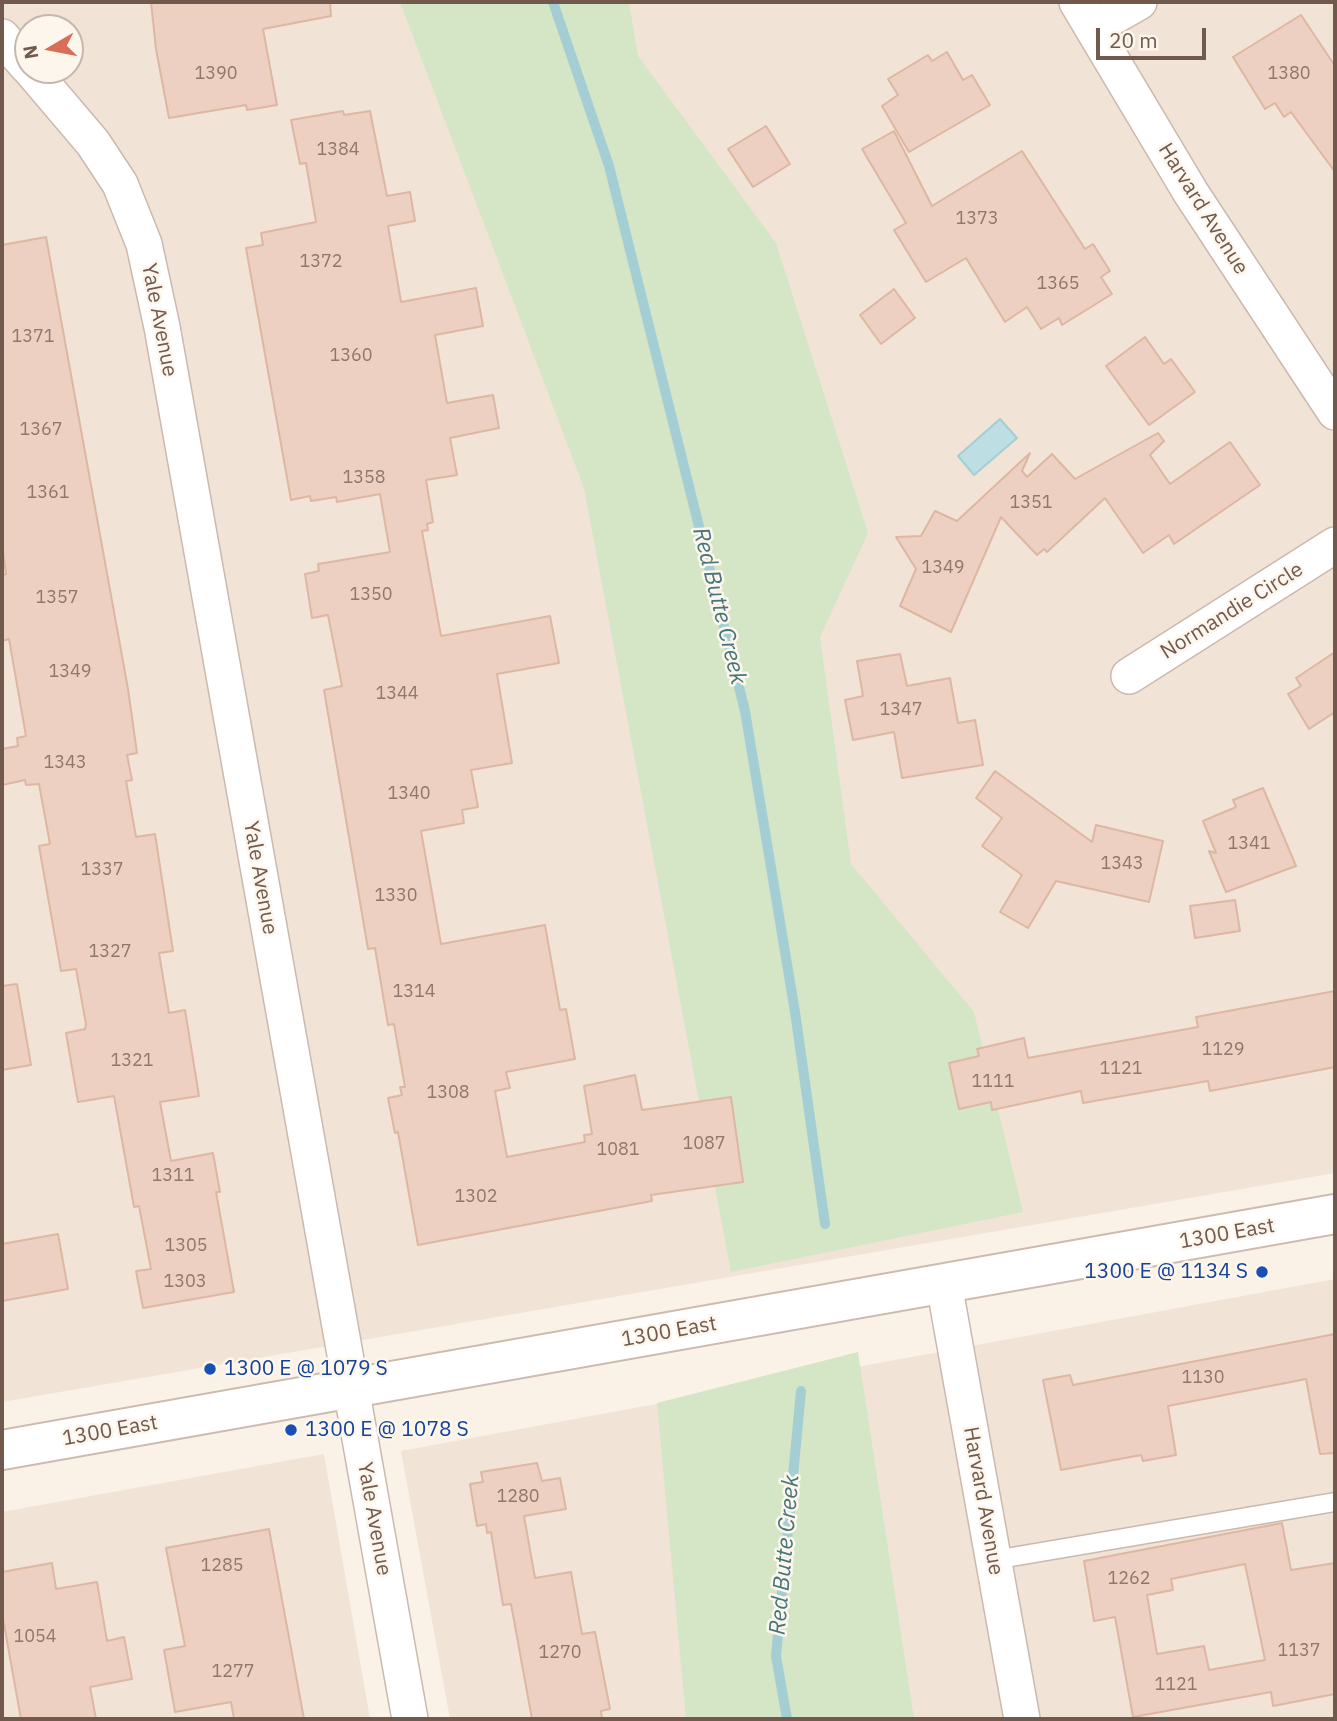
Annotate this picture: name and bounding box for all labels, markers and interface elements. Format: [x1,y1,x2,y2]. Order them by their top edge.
north arrow [14,14,84,84]
scale bar [1099,14,1209,58]
text: 20 m [1109,26,1158,54]
text: N [17,43,43,61]
house number: 1390 [194,63,238,85]
house number: 1380 [1267,63,1311,85]
house number: 1384 [316,139,360,161]
street label: Harvard Avenue [1153,139,1253,279]
house number: 1373 [955,208,999,230]
house number: 1372 [299,251,343,273]
street label: Yale Avenue [136,261,182,379]
house number: 1365 [1036,273,1080,295]
house number: 1371 [11,326,55,348]
house number: 1360 [329,345,373,367]
house number: 1367 [19,419,63,441]
house number: 1358 [342,467,386,489]
house number: 1361 [26,482,70,504]
house number: 1351 [1009,492,1053,514]
water label: Red Butte Creek [686,525,752,687]
house number: 1349 [921,557,965,579]
street label: Normandie Circle [1156,557,1308,665]
house number: 1350 [349,584,393,606]
house number: 1357 [35,587,79,609]
house number: 1349 [48,661,92,683]
house number: 1344 [375,683,419,705]
house number: 1347 [879,699,923,721]
house number: 1343 [43,752,87,774]
house number: 1340 [387,783,431,805]
street label: Yale Avenue [238,819,282,937]
house number: 1341 [1227,833,1271,855]
house number: 1343 [1100,853,1144,875]
house number: 1337 [80,859,124,881]
house number: 1330 [374,885,418,907]
house number: 1327 [88,941,132,963]
house number: 1314 [392,981,436,1003]
house number: 1129 [1201,1039,1245,1061]
house number: 1321 [110,1050,154,1072]
house number: 1121 [1099,1058,1143,1080]
house number: 1111 [971,1071,1015,1093]
house number: 1308 [426,1082,470,1104]
house number: 1087 [682,1133,726,1155]
house number: 1081 [596,1139,640,1161]
house number: 1311 [151,1165,195,1187]
house number: 1302 [454,1186,498,1208]
street label: 1300 East [1177,1213,1277,1255]
house number: 1305 [164,1235,208,1257]
place label: 1300 E @ 1134 S [1084,1259,1248,1285]
marker: 1300 E @ 1134 S [1254,1264,1270,1280]
house number: 1303 [163,1271,207,1293]
street label: 1300 East [619,1311,719,1353]
place label: 1300 E @ 1079 S [224,1356,388,1382]
marker: 1300 E @ 1079 S [202,1361,218,1377]
house number: 1130 [1181,1367,1225,1389]
street label: 1300 East [60,1410,160,1452]
place label: 1300 E @ 1078 S [305,1417,469,1443]
marker: 1300 E @ 1078 S [283,1422,299,1438]
street label: Harvard Avenue [958,1425,1008,1577]
street label: Yale Avenue [352,1460,396,1578]
water label: Red Butte Creek [764,1474,806,1636]
house number: 1280 [496,1486,540,1508]
house number: 1285 [200,1555,244,1577]
house number: 1262 [1107,1568,1151,1590]
house number: 1054 [13,1626,57,1648]
house number: 1137 [1277,1640,1321,1662]
house number: 1270 [538,1642,582,1664]
house number: 1277 [211,1661,255,1683]
house number: 1121 [1154,1674,1198,1696]

